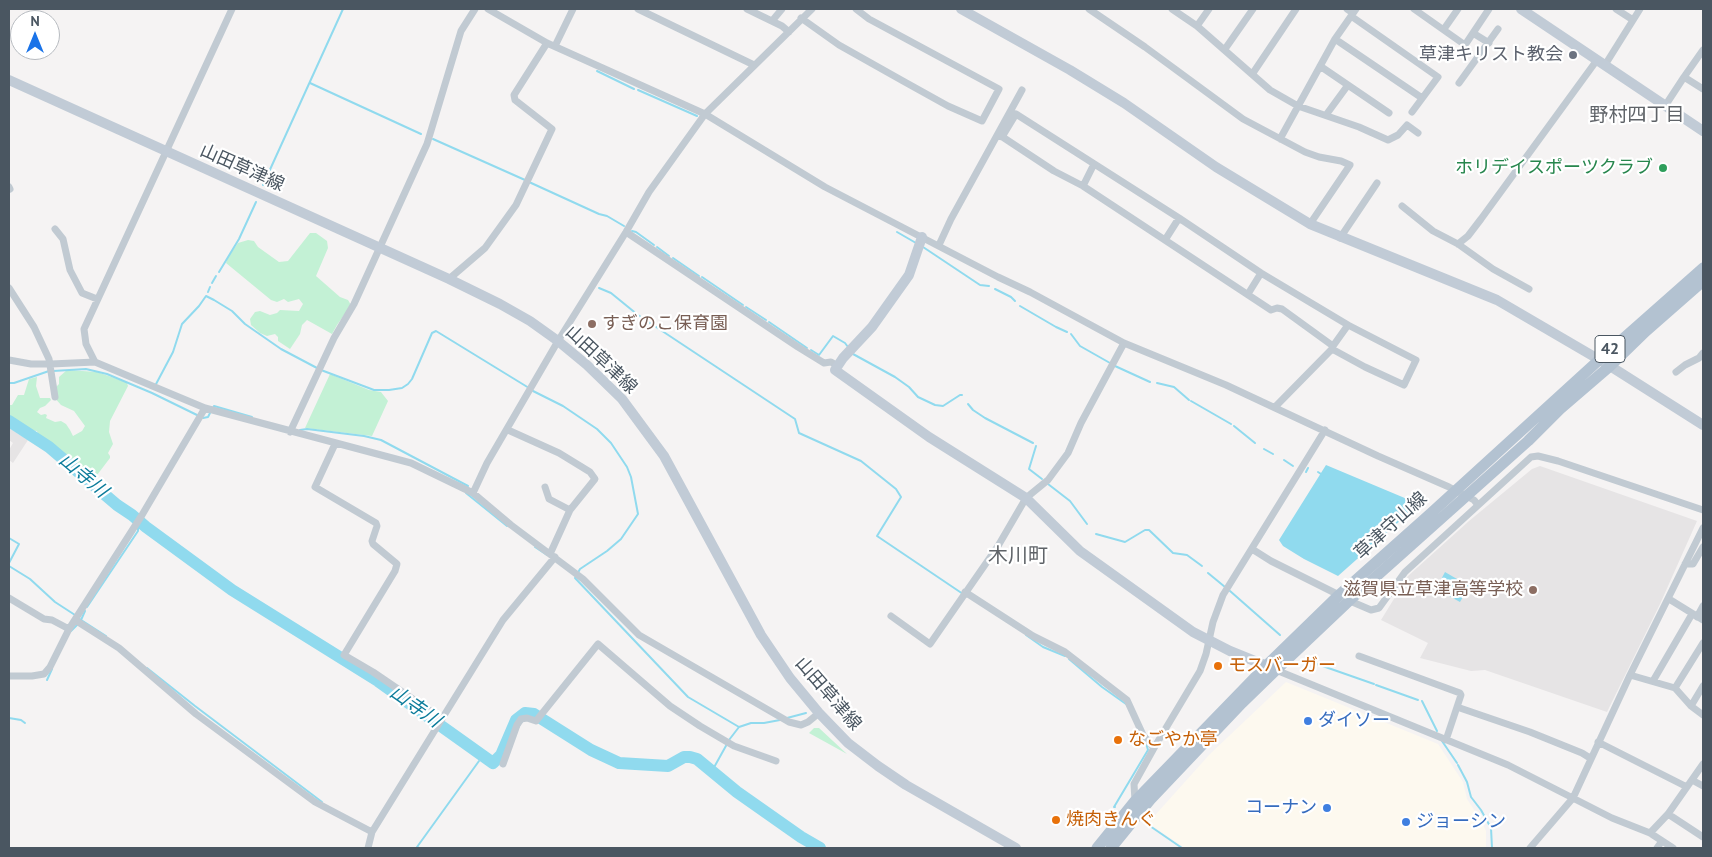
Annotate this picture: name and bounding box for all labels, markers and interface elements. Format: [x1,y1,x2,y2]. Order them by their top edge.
north arrow [10,10,60,60]
text: N [30,12,40,30]
place label: 草津キリスト教会 [1419,44,1563,66]
marker: 草津キリスト教会 [1567,49,1579,61]
district label: 野村四丁目 [1590,105,1684,127]
street label: 山田草津線 [196,140,288,196]
place label: ホリデイスポーツクラブ [1455,157,1653,179]
marker: ホリデイスポーツクラブ [1657,162,1669,174]
place label: すぎのこ保育園 [602,313,728,335]
marker: すぎのこ保育園 [586,318,598,330]
street label: 山田草津線 [561,321,641,399]
road number: 42 [1595,336,1625,362]
water label: 山寺川 [54,449,112,503]
street label: 草津守山線 [1350,488,1432,564]
district label: 木川町 [988,544,1048,568]
place label: 滋賀県立草津高等学校 [1343,579,1523,601]
marker: 滋賀県立草津高等学校 [1527,584,1539,596]
street label: 山田草津線 [790,653,866,735]
place label: モスバーガー [1228,655,1336,677]
marker: モスバーガー [1212,660,1224,672]
water label: 山寺川 [385,681,445,733]
place label: ダイソー [1318,710,1390,732]
marker: ダイソー [1302,715,1314,727]
place label: なごやか亭 [1128,729,1218,751]
marker: なごやか亭 [1112,734,1124,746]
place label: コーナン [1245,797,1317,819]
marker: コーナン [1321,802,1333,814]
place label: 焼肉きんぐ [1066,809,1156,831]
place label: ジョーシン [1416,811,1506,833]
marker: 焼肉きんぐ [1050,814,1062,826]
marker: ジョーシン [1400,816,1412,828]

